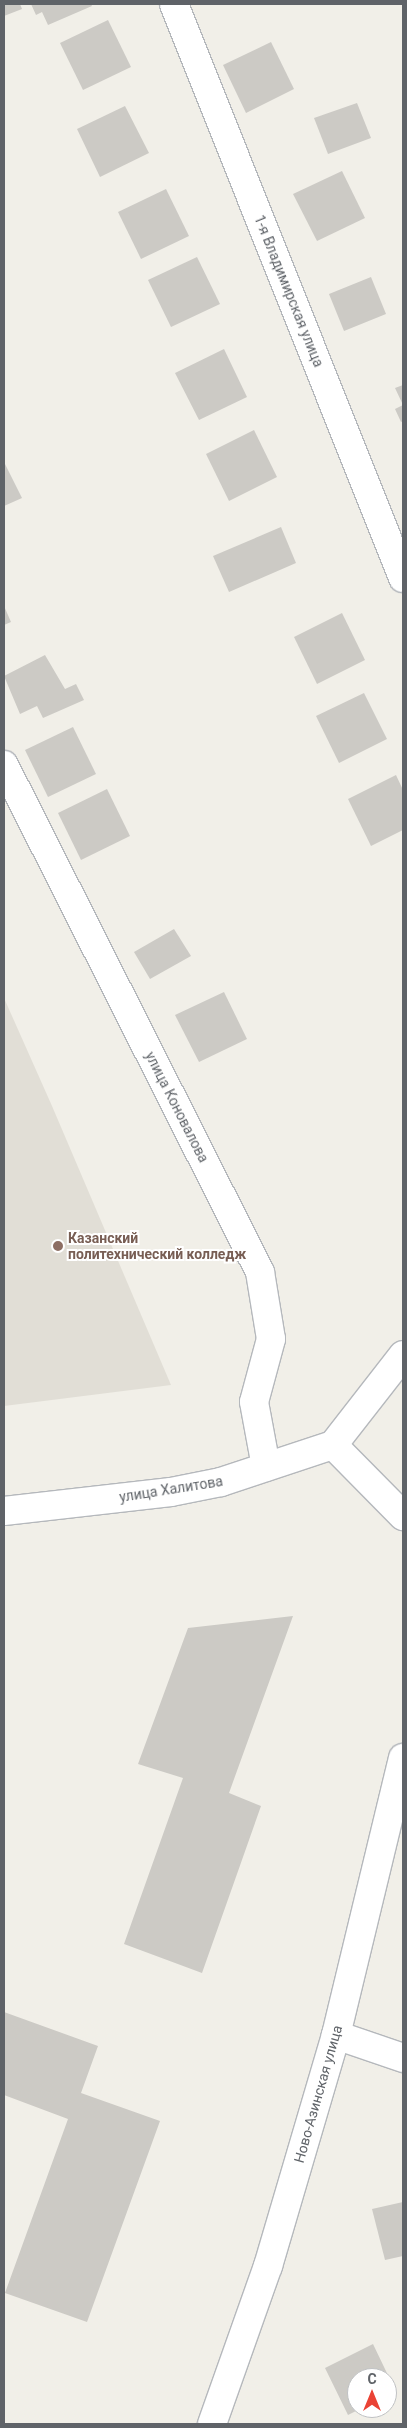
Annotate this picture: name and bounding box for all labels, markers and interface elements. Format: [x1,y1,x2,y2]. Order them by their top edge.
street label: 1-я Владимирская улица [251,213,327,369]
street label: улица Коновалова [142,1049,212,1165]
place label: Казанский политехнический колледж [68,1230,246,1262]
marker: Казанский политехнический колледж [52,1240,64,1252]
street label: улица Халитова [118,1473,224,1505]
street label: Ново-Азинская улица [290,2023,346,2165]
north arrow [347,2368,397,2418]
text: С [367,2371,377,2387]

